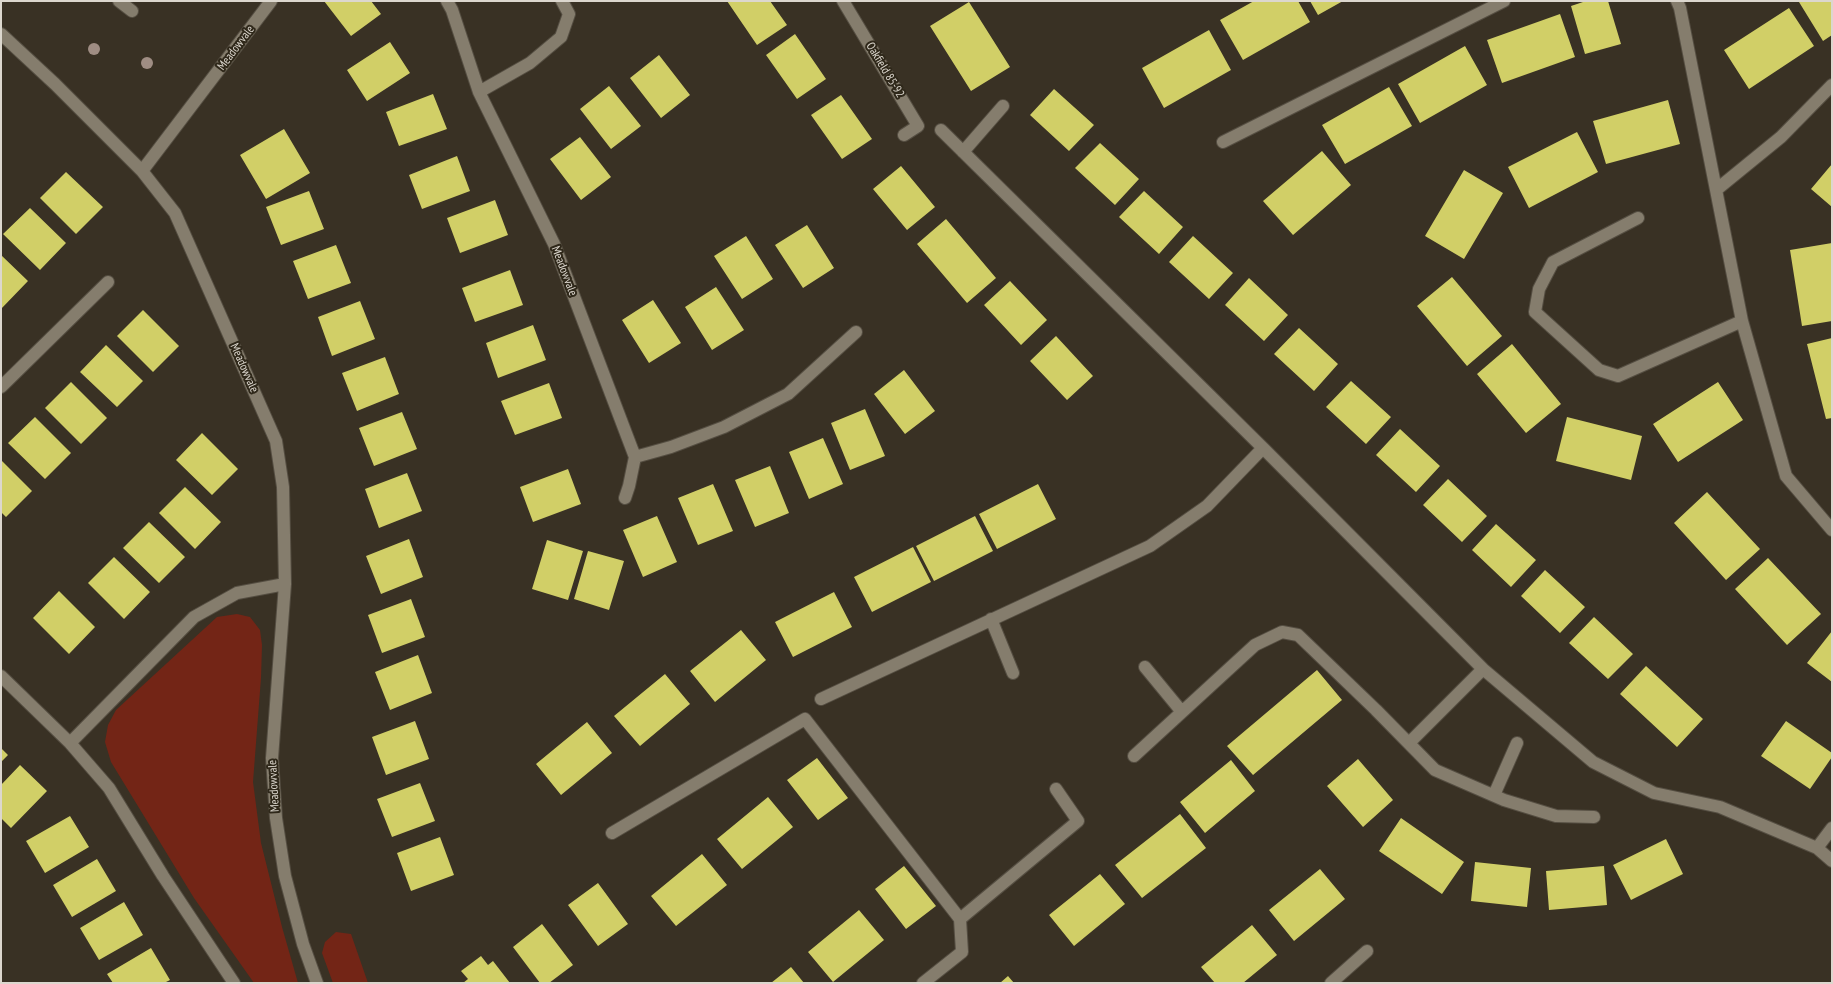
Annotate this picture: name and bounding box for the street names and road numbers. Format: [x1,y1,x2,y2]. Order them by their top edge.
street label: Meadowvale [215,23,257,73]
street label: Oakfield 85-92 [863,40,907,100]
street label: Meadowvale [548,244,580,298]
street label: Meadowvale [227,341,261,395]
street label: Meadowvale [265,760,283,812]

